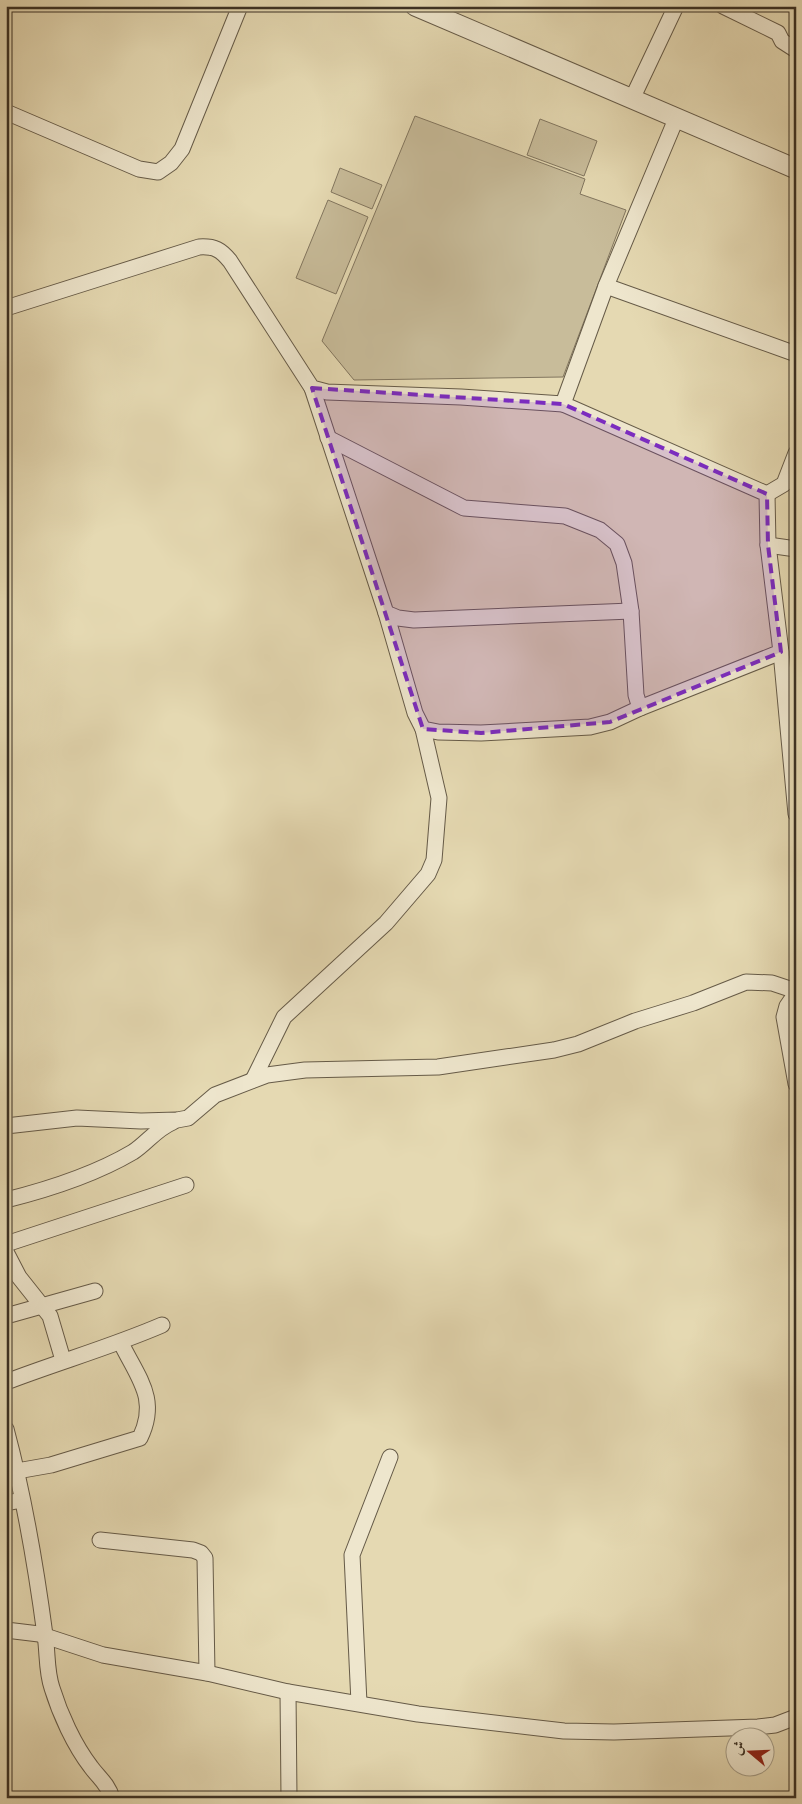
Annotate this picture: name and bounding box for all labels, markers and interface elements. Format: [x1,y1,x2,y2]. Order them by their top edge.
north arrow [724,1726,774,1776]
text: ش [728,1738,749,1758]

